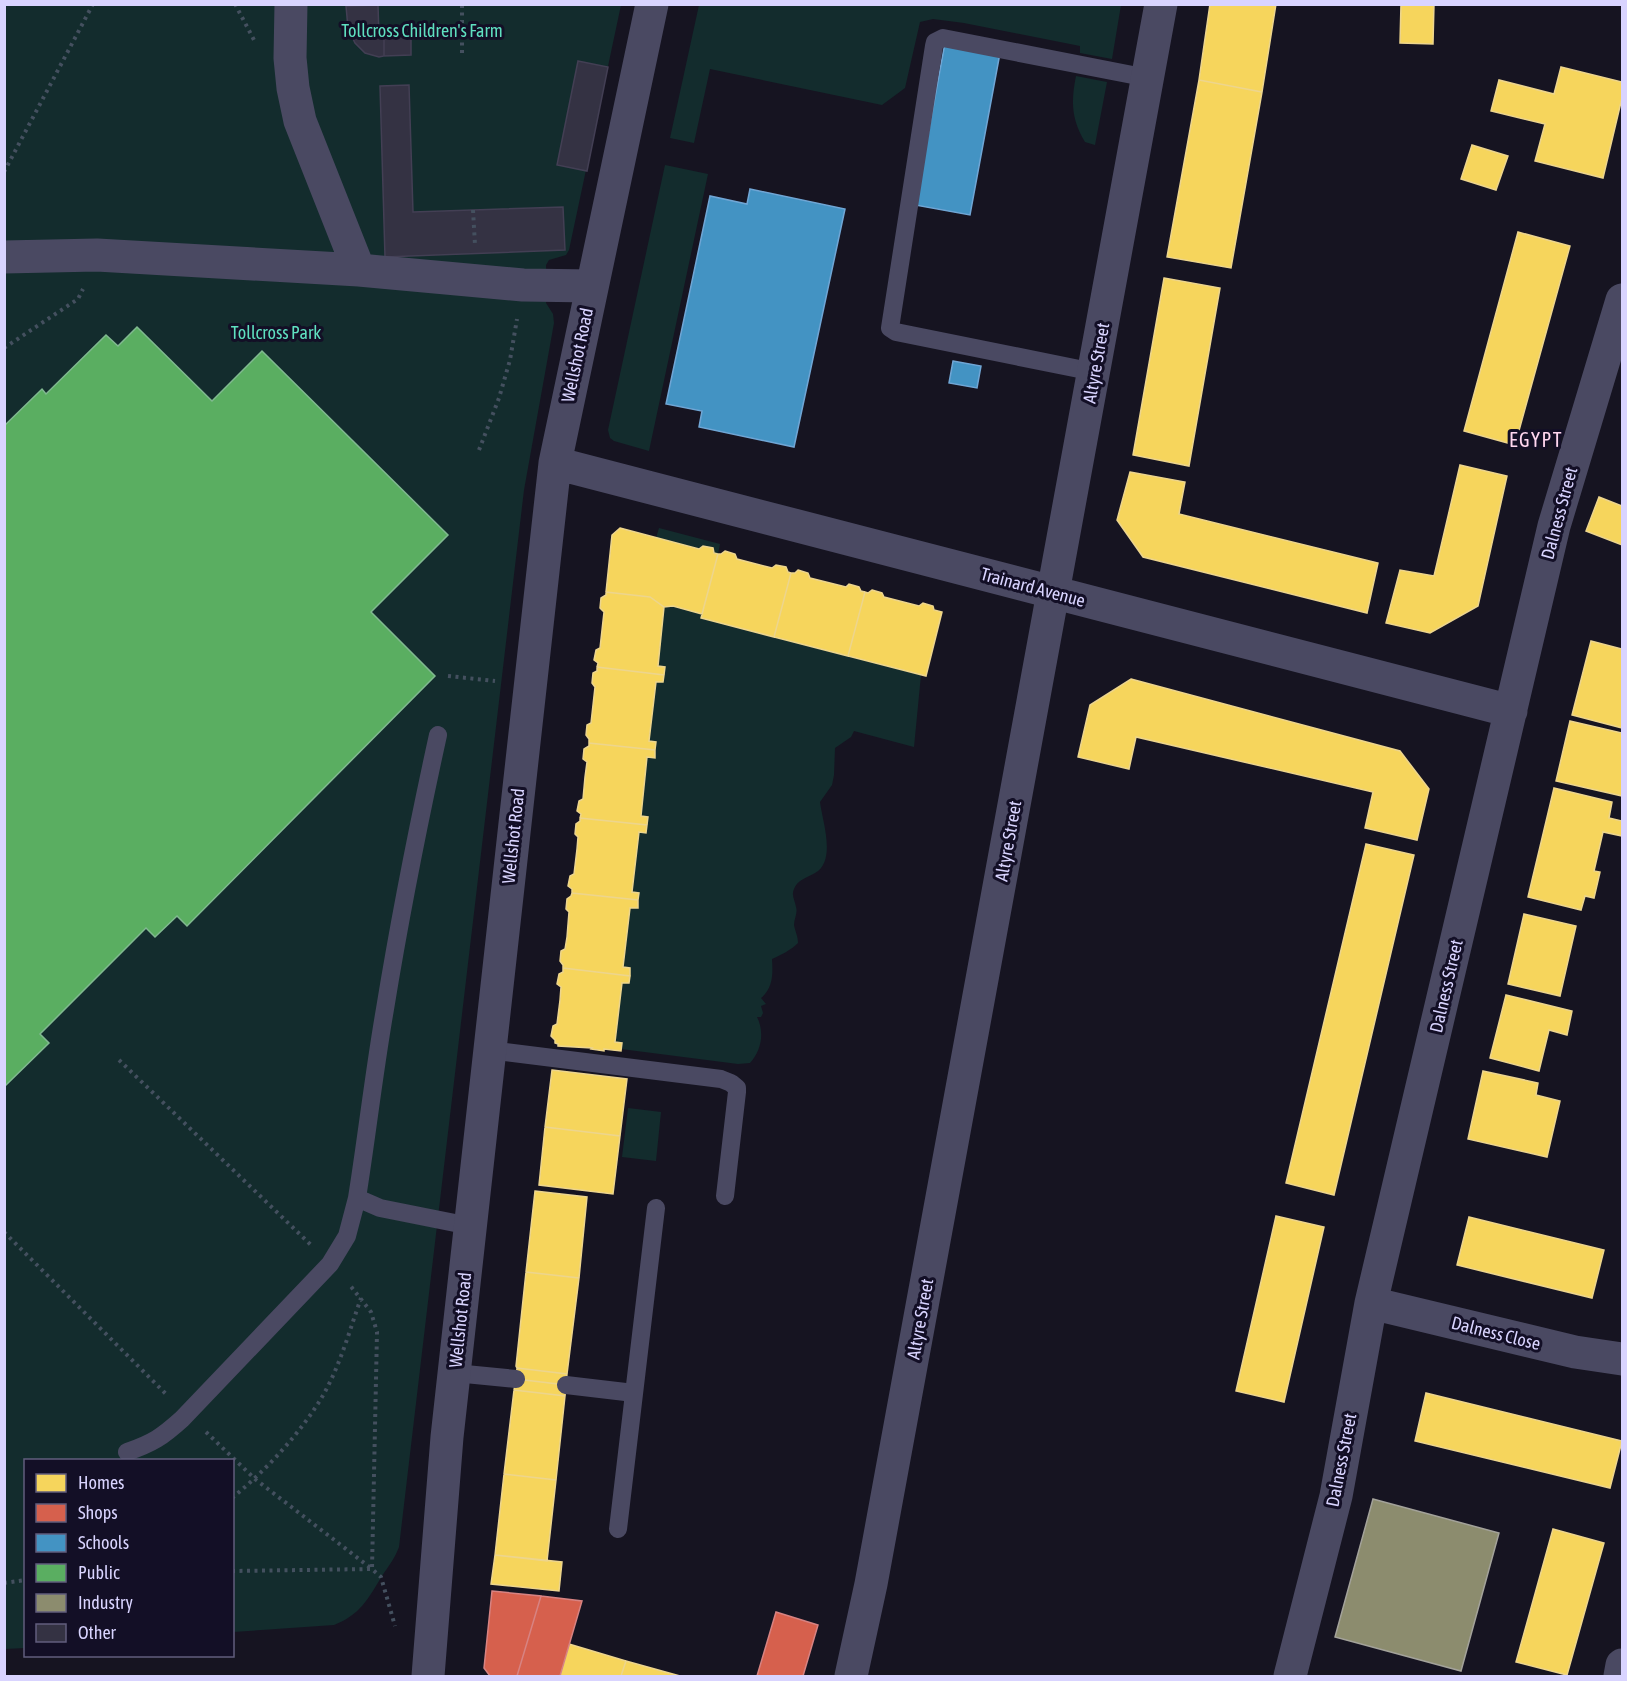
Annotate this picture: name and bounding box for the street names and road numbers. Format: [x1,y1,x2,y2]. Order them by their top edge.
street label: Wellshot Road [557,306,597,404]
street label: Altyre Street [1079,321,1113,405]
street label: Dalness Street [1537,464,1581,562]
street label: Trainard Avenue [978,563,1088,611]
street label: Wellshot Road [498,787,528,885]
street label: Altyre Street [991,799,1025,883]
street label: Dalness Street [1425,937,1467,1035]
street label: Wellshot Road [445,1271,475,1369]
street label: Altyre Street [903,1277,937,1361]
street label: Dalness Close [1449,1312,1543,1354]
street label: Dalness Street [1322,1411,1360,1509]

